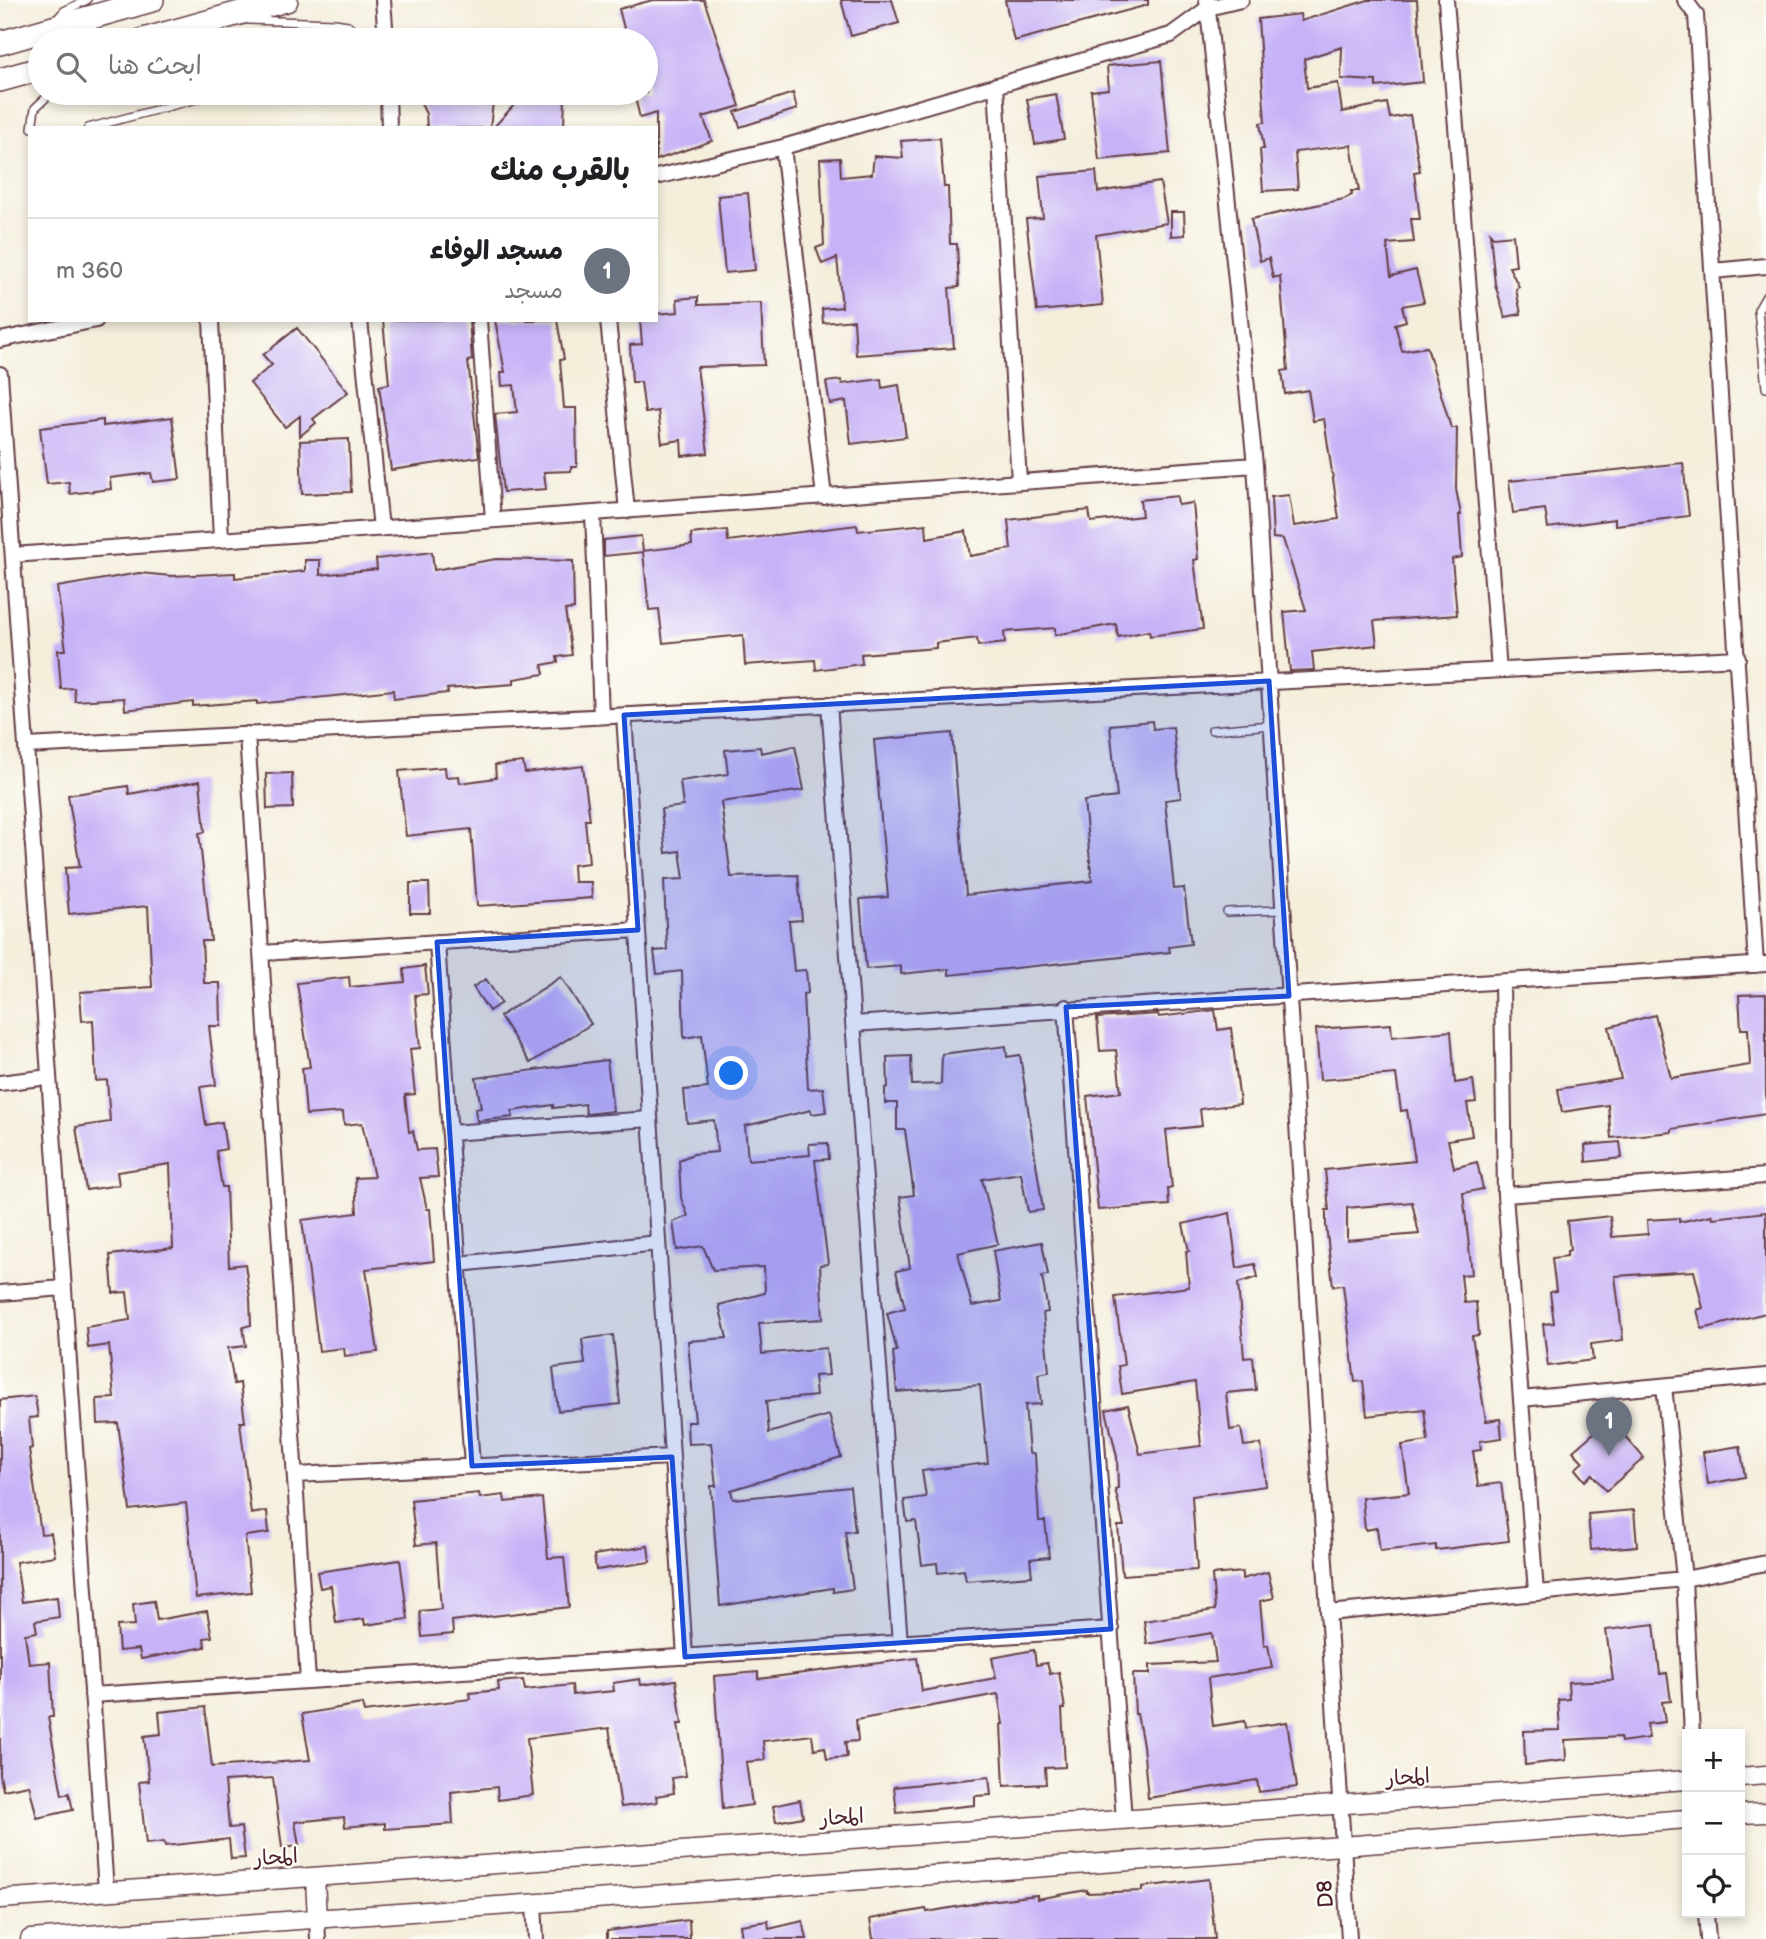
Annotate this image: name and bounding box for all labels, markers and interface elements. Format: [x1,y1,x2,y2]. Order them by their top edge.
search box [28,28,658,105]
icon: search [52,48,90,86]
text: ابحث هنا [108,51,202,82]
text: بالقرب منك [490,153,630,189]
text: مسجد الوفاء [429,236,563,267]
text: 360 m [56,257,123,285]
text: 1 [602,257,612,285]
text: مسجد [504,277,563,305]
your location [714,1056,748,1090]
pin: 1 [1586,1398,1632,1456]
map controls [1682,1729,1745,1918]
button: + [1682,1729,1745,1792]
street label: المحار [1383,1763,1431,1792]
button: − [1682,1792,1745,1855]
street label: المحار [817,1803,865,1832]
street label: المحار [251,1843,299,1872]
button: locate [1682,1855,1745,1918]
street label: D8 [1312,1879,1339,1909]

